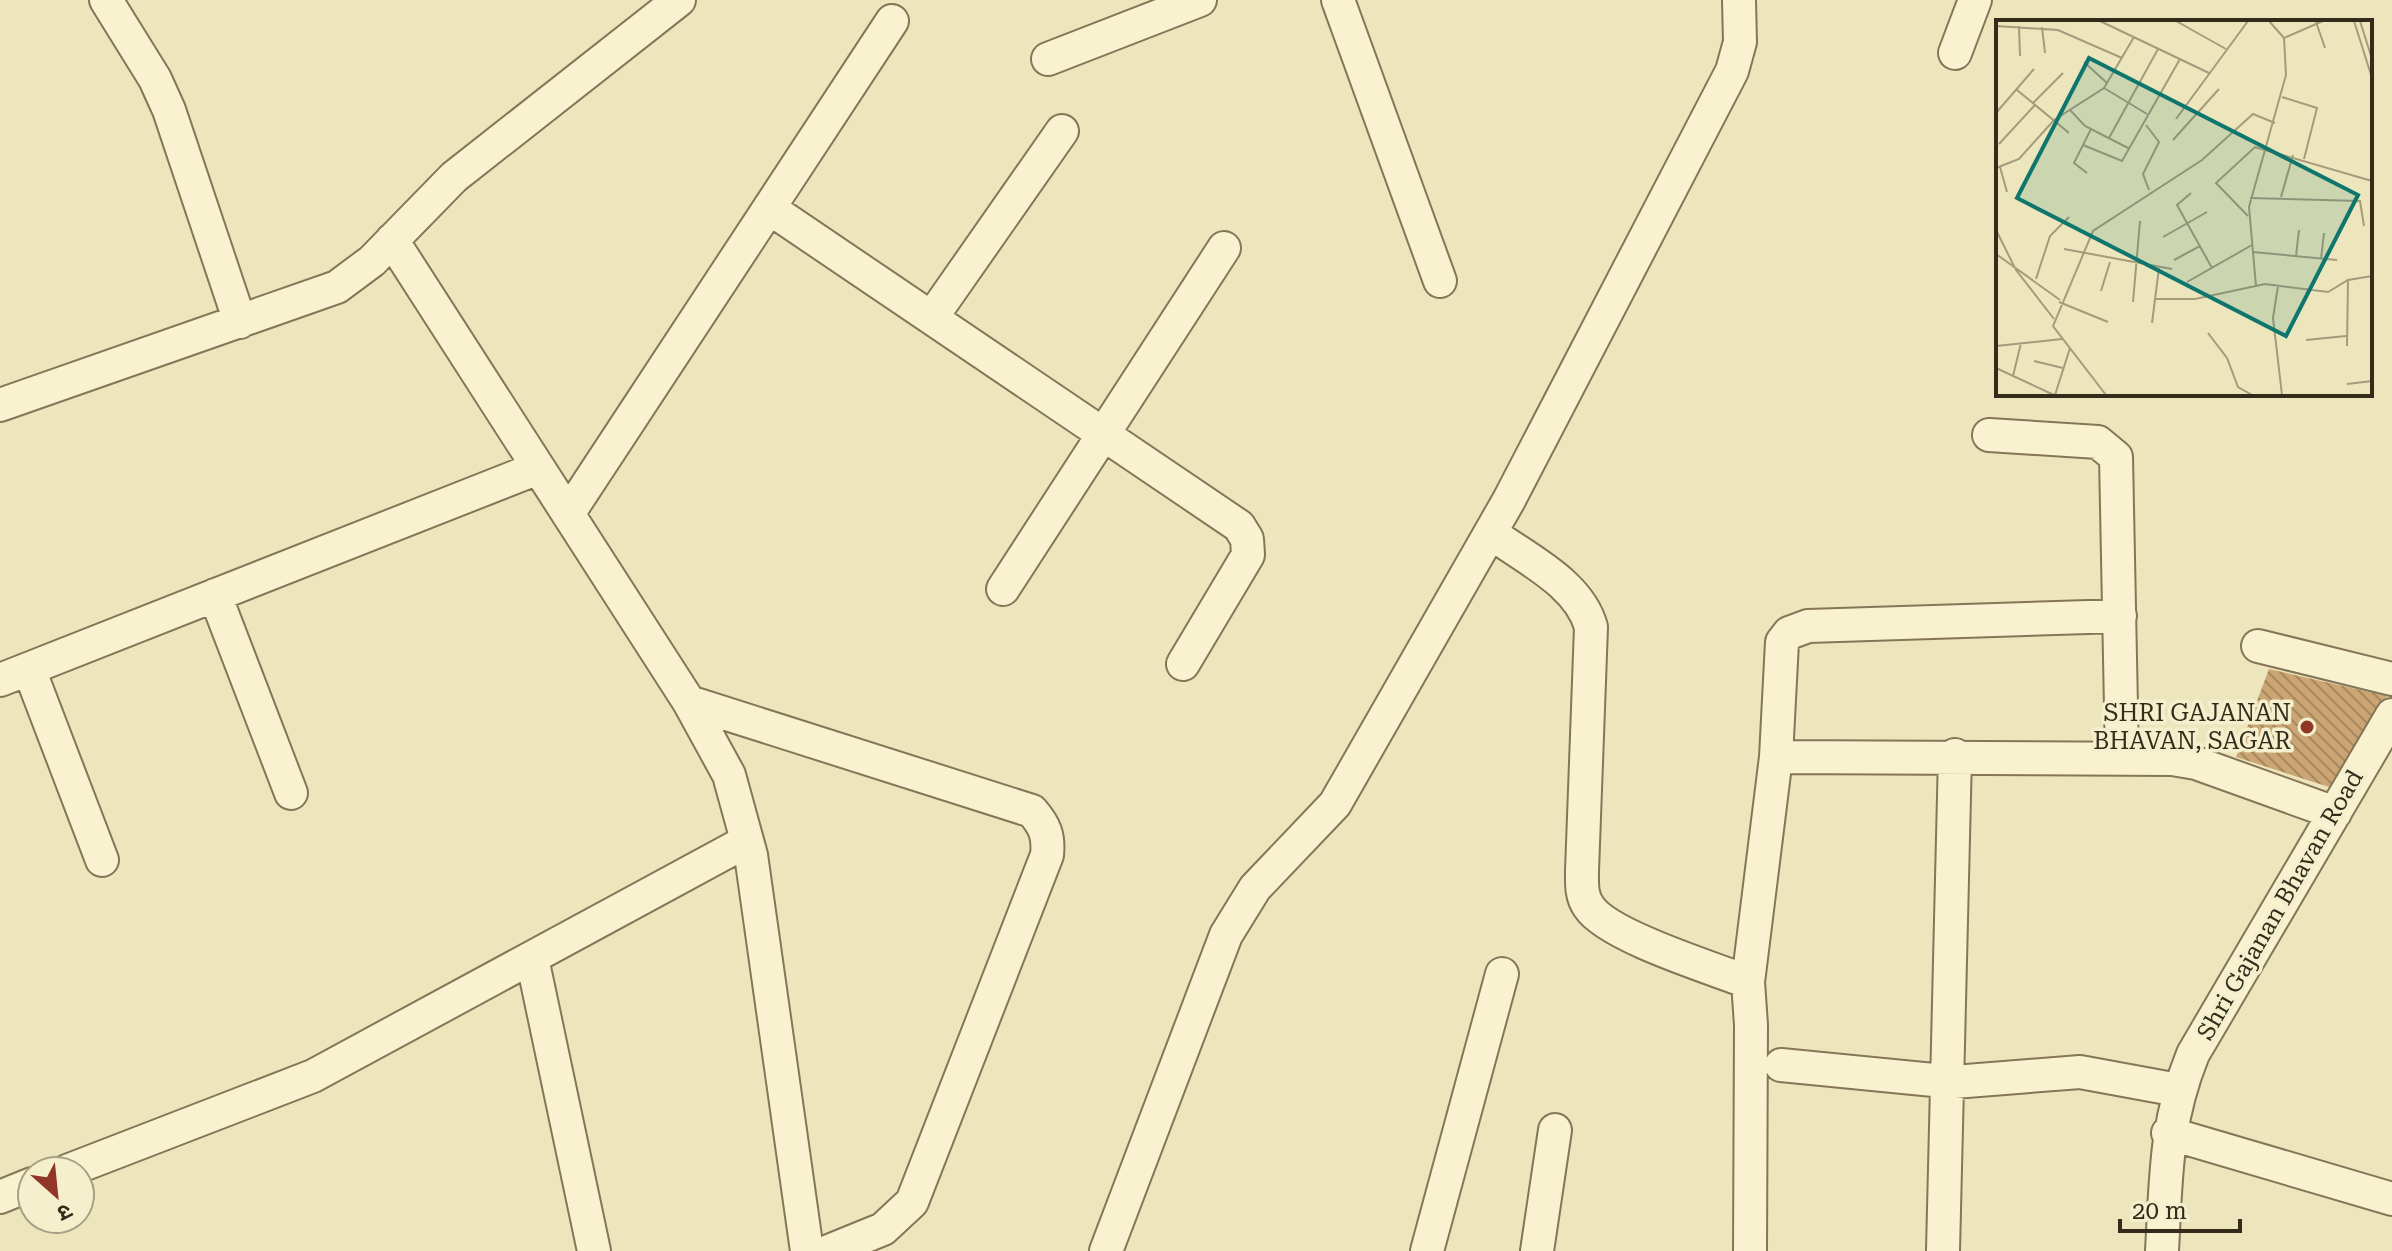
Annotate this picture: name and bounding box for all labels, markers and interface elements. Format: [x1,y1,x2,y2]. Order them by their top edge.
inset map [1996,20,2372,396]
place label: SHRI GAJANAN BHAVAN, SAGAR [2093,699,2291,755]
marker: SHRI GAJANAN BHAVAN, SAGAR [2298,718,2316,736]
street label: Shri Gajanan Bhavan Road [2191,765,2369,1045]
north arrow [16,1155,96,1235]
scale bar [2120,1183,2240,1233]
text: 20 m [2132,1197,2187,1225]
text: उ [52,1198,76,1227]

